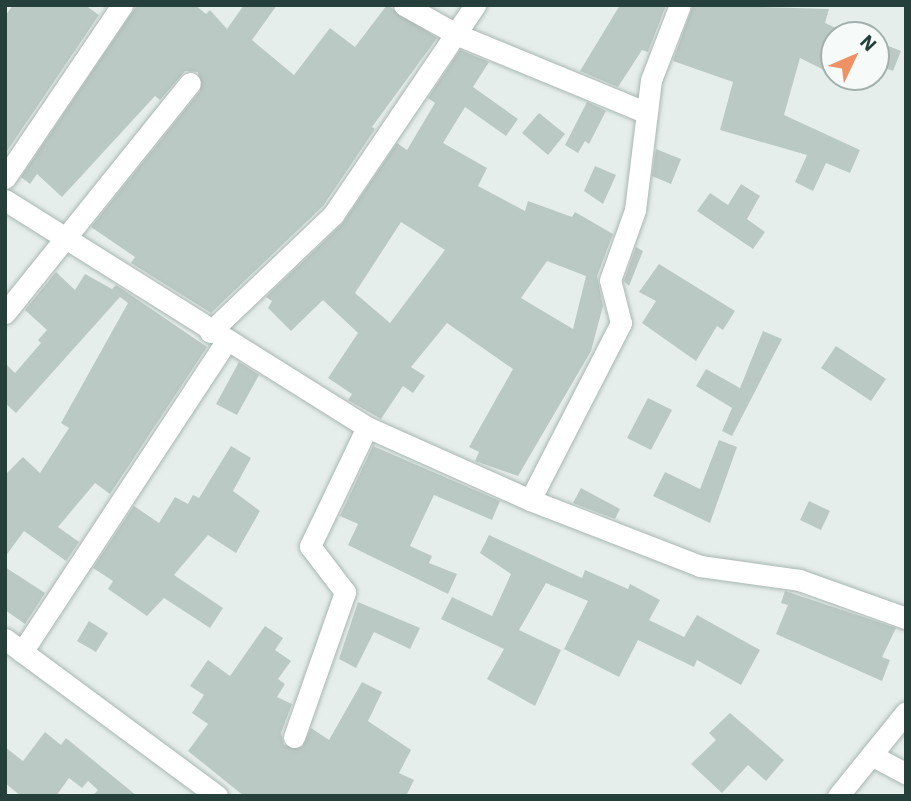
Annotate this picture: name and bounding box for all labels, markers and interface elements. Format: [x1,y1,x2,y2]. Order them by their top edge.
north arrow [820,21,890,91]
text: N [855,30,882,56]

